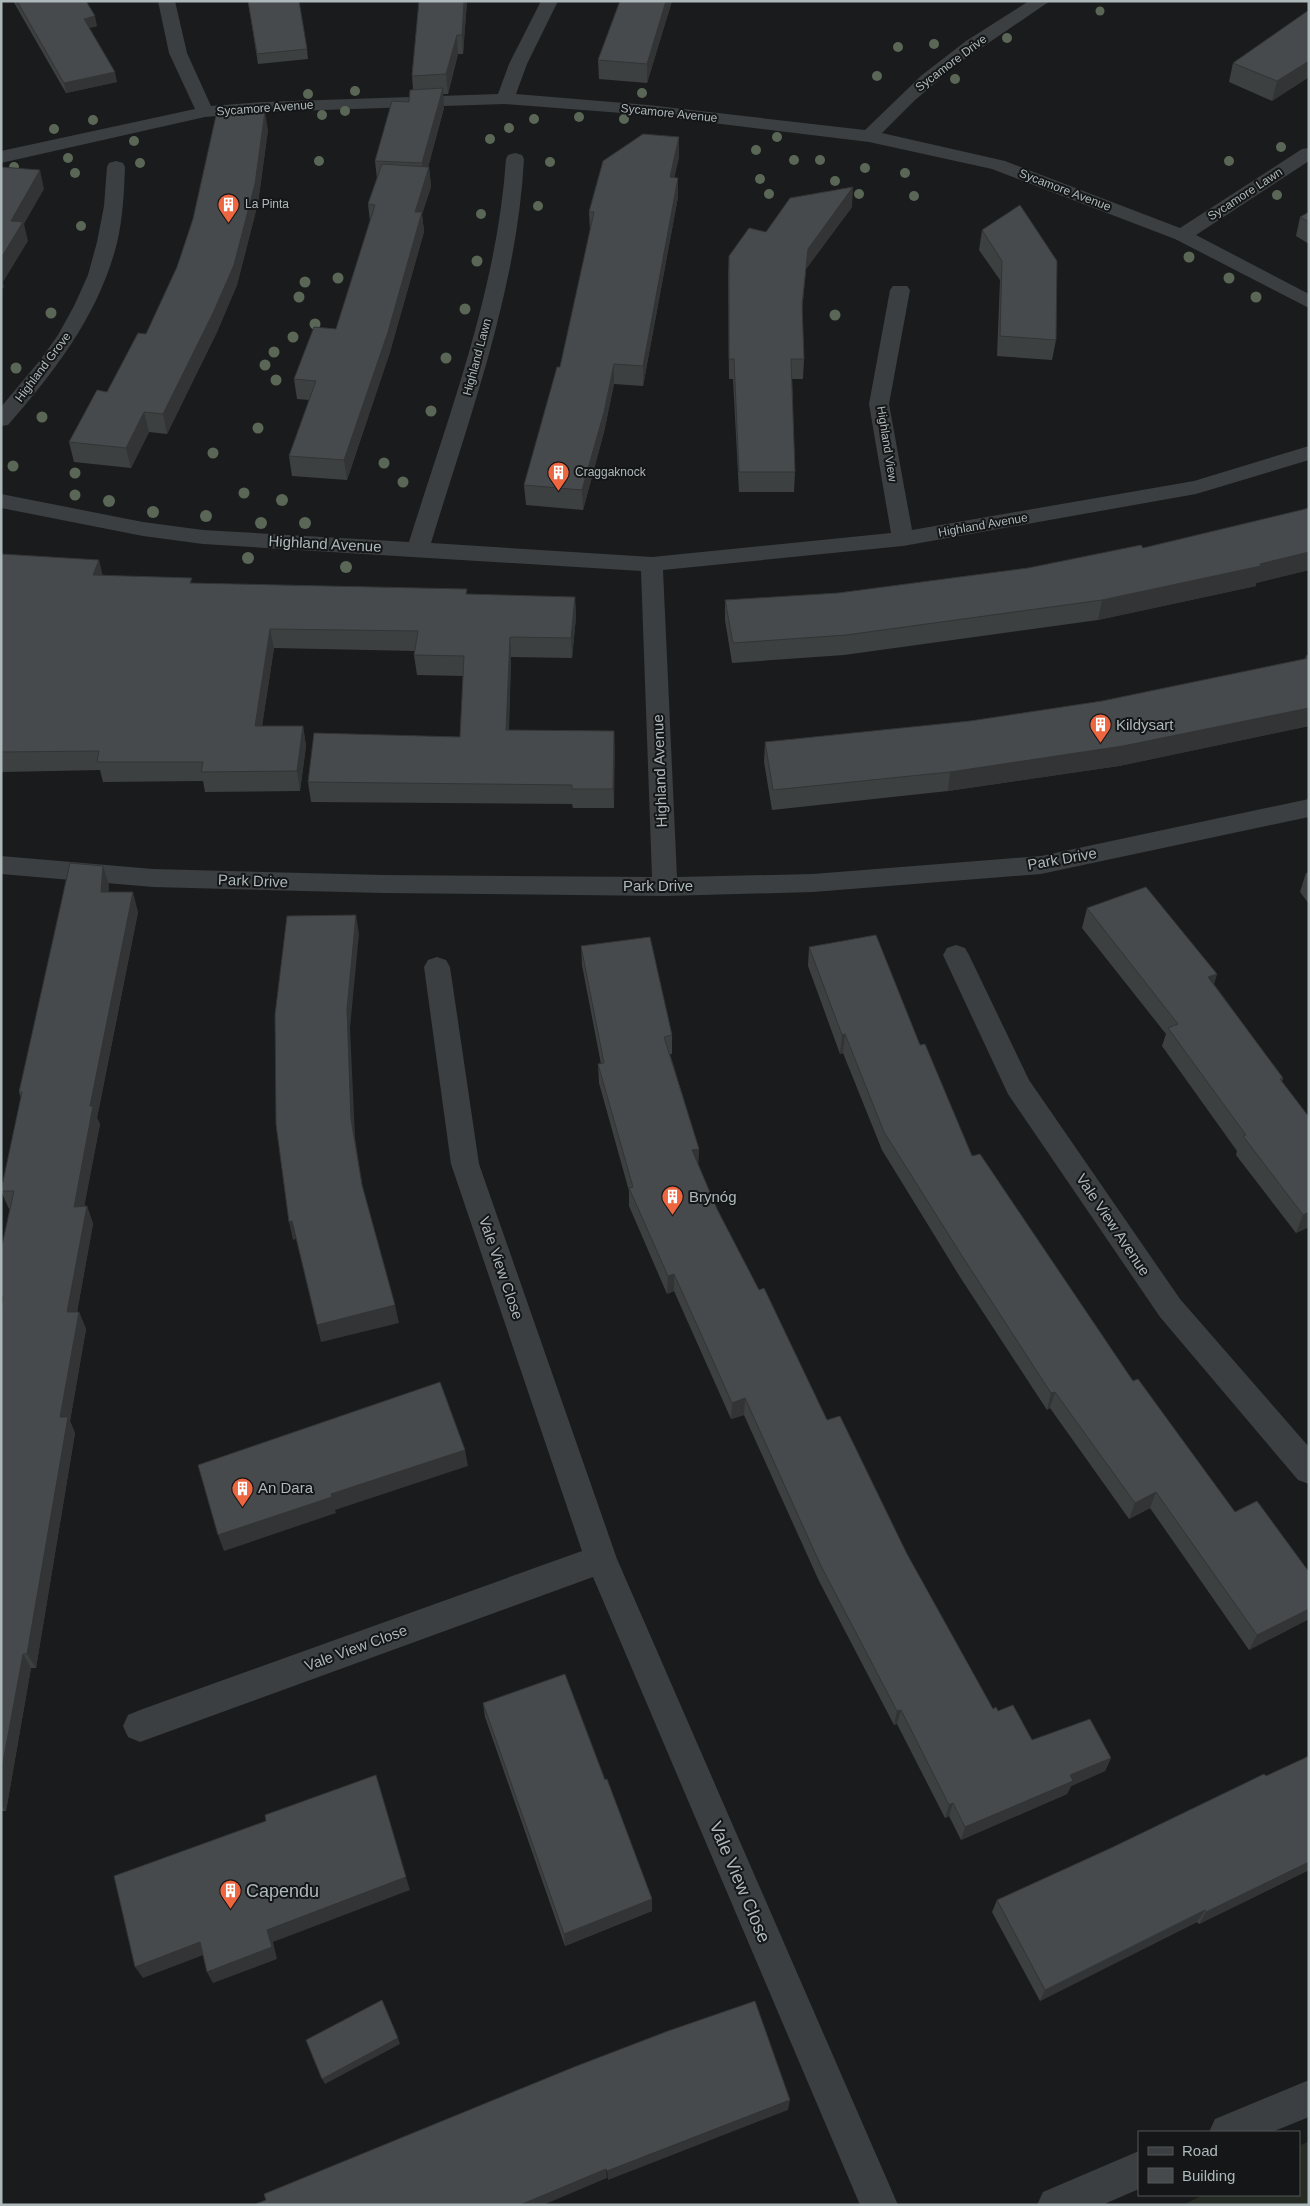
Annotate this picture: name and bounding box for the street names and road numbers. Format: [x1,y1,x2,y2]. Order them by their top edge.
street label: Sycamore Drive [913,32,990,94]
street label: Sycamore Avenue [216,98,314,118]
street label: Sycamore Avenue [620,101,718,125]
street label: Sycamore Lawn [1205,165,1285,223]
street label: Sycamore Avenue [1017,166,1113,214]
street label: Highland Lawn [460,317,494,397]
street label: Highland Grove [12,329,74,405]
street label: Highland View [874,405,900,483]
street label: Highland Avenue [937,510,1029,540]
street label: Highland Avenue [268,532,382,555]
street label: Highland Avenue [649,714,670,828]
street label: Park Drive [1026,844,1098,873]
street label: Park Drive [218,871,288,890]
street label: Park Drive [623,877,693,894]
street label: Vale View Avenue [1073,1171,1154,1279]
street label: Vale View Close [476,1214,527,1322]
street label: Vale View Close [302,1621,409,1674]
street label: Vale View Close [706,1819,774,1945]

